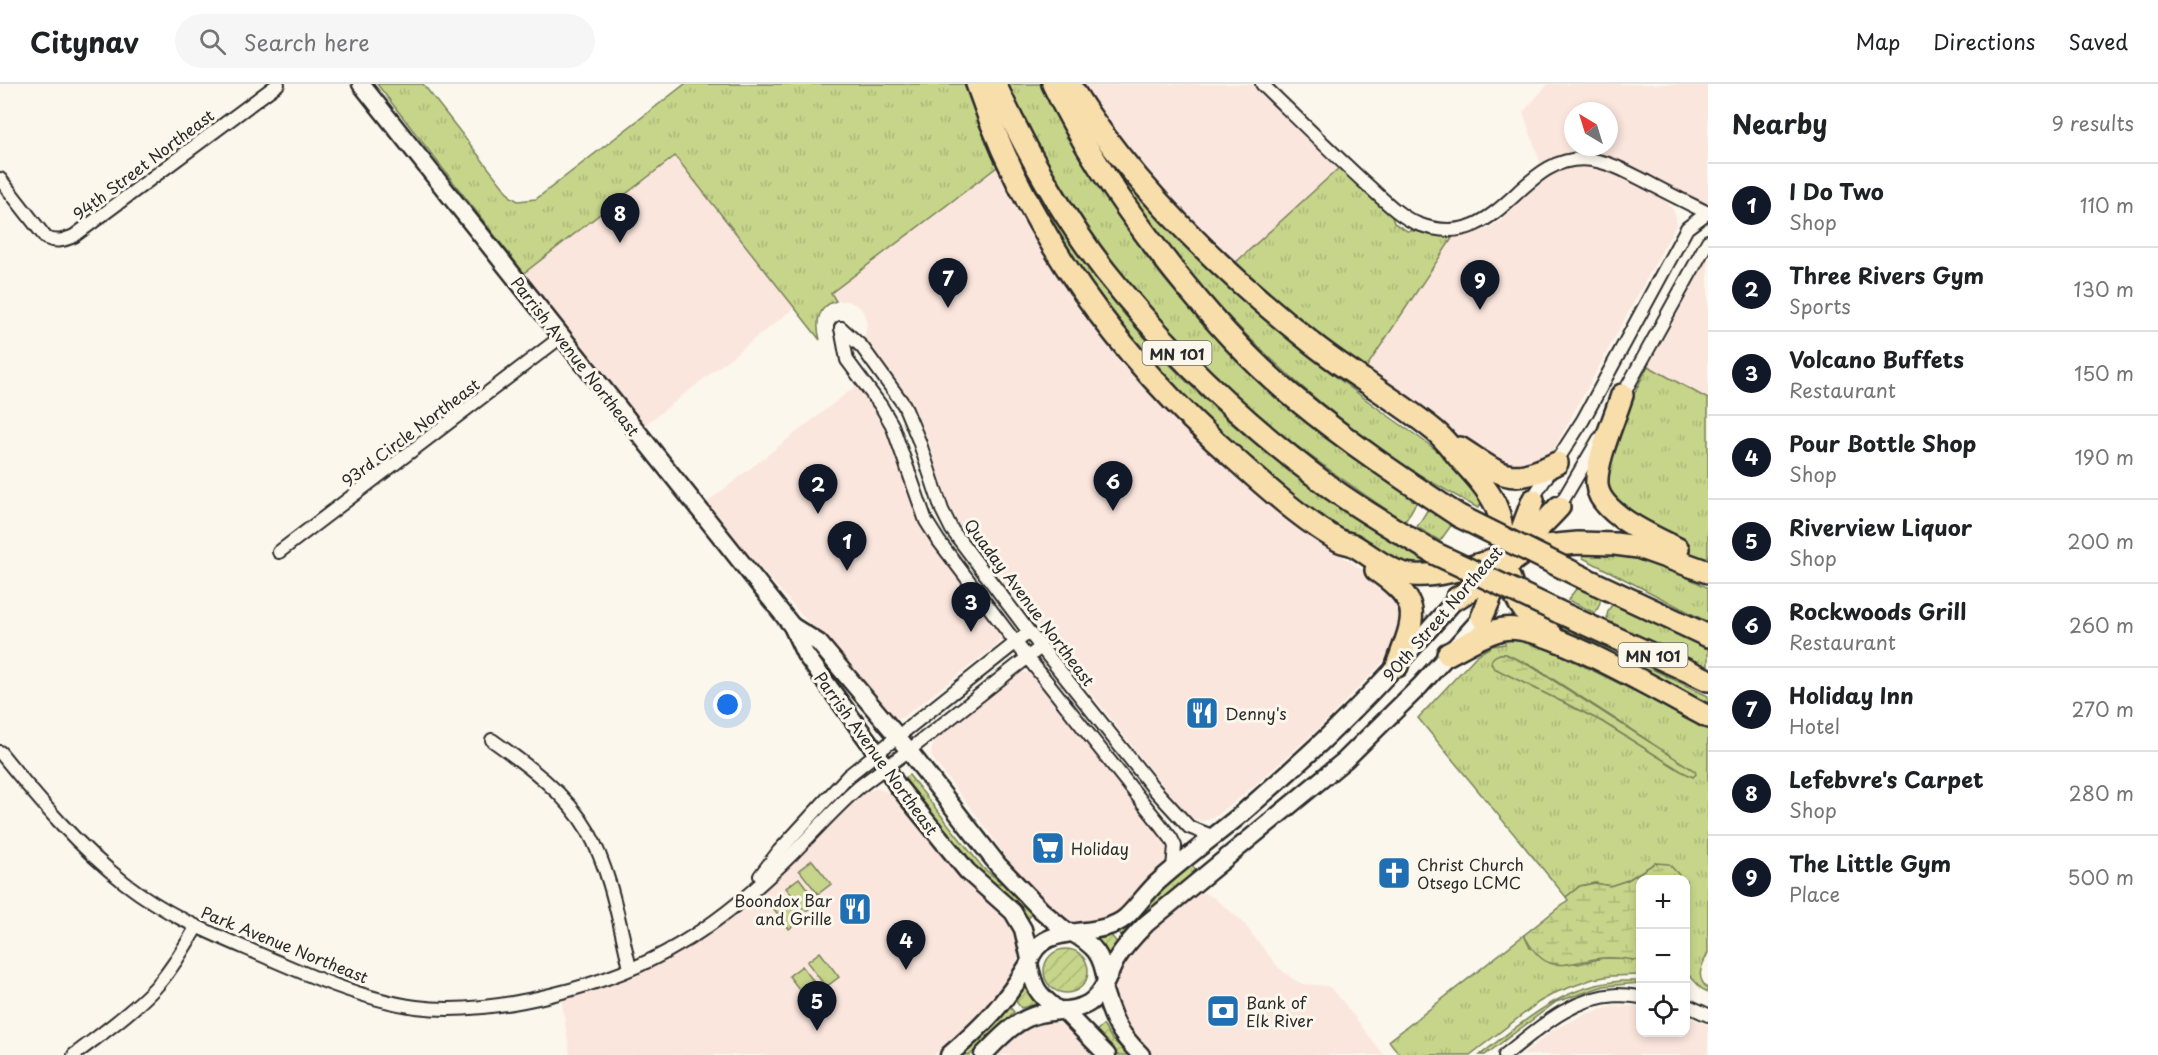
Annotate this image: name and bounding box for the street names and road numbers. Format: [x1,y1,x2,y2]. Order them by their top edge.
street label: 94th Street Northeast [67,103,219,225]
street label: Parrish Avenue Northeast [506,271,646,441]
road number: MN 101 [1142,341,1212,365]
street label: 93rd Circle Northeast [336,372,484,492]
street label: Quaday Avenue Northeast [959,513,1101,691]
street label: 90th Street Northeast [1376,540,1508,686]
road number: MN 101 [1618,643,1688,667]
street label: Parrish Avenue Northeast [810,666,944,840]
street label: Park Avenue Northeast [198,899,372,989]

